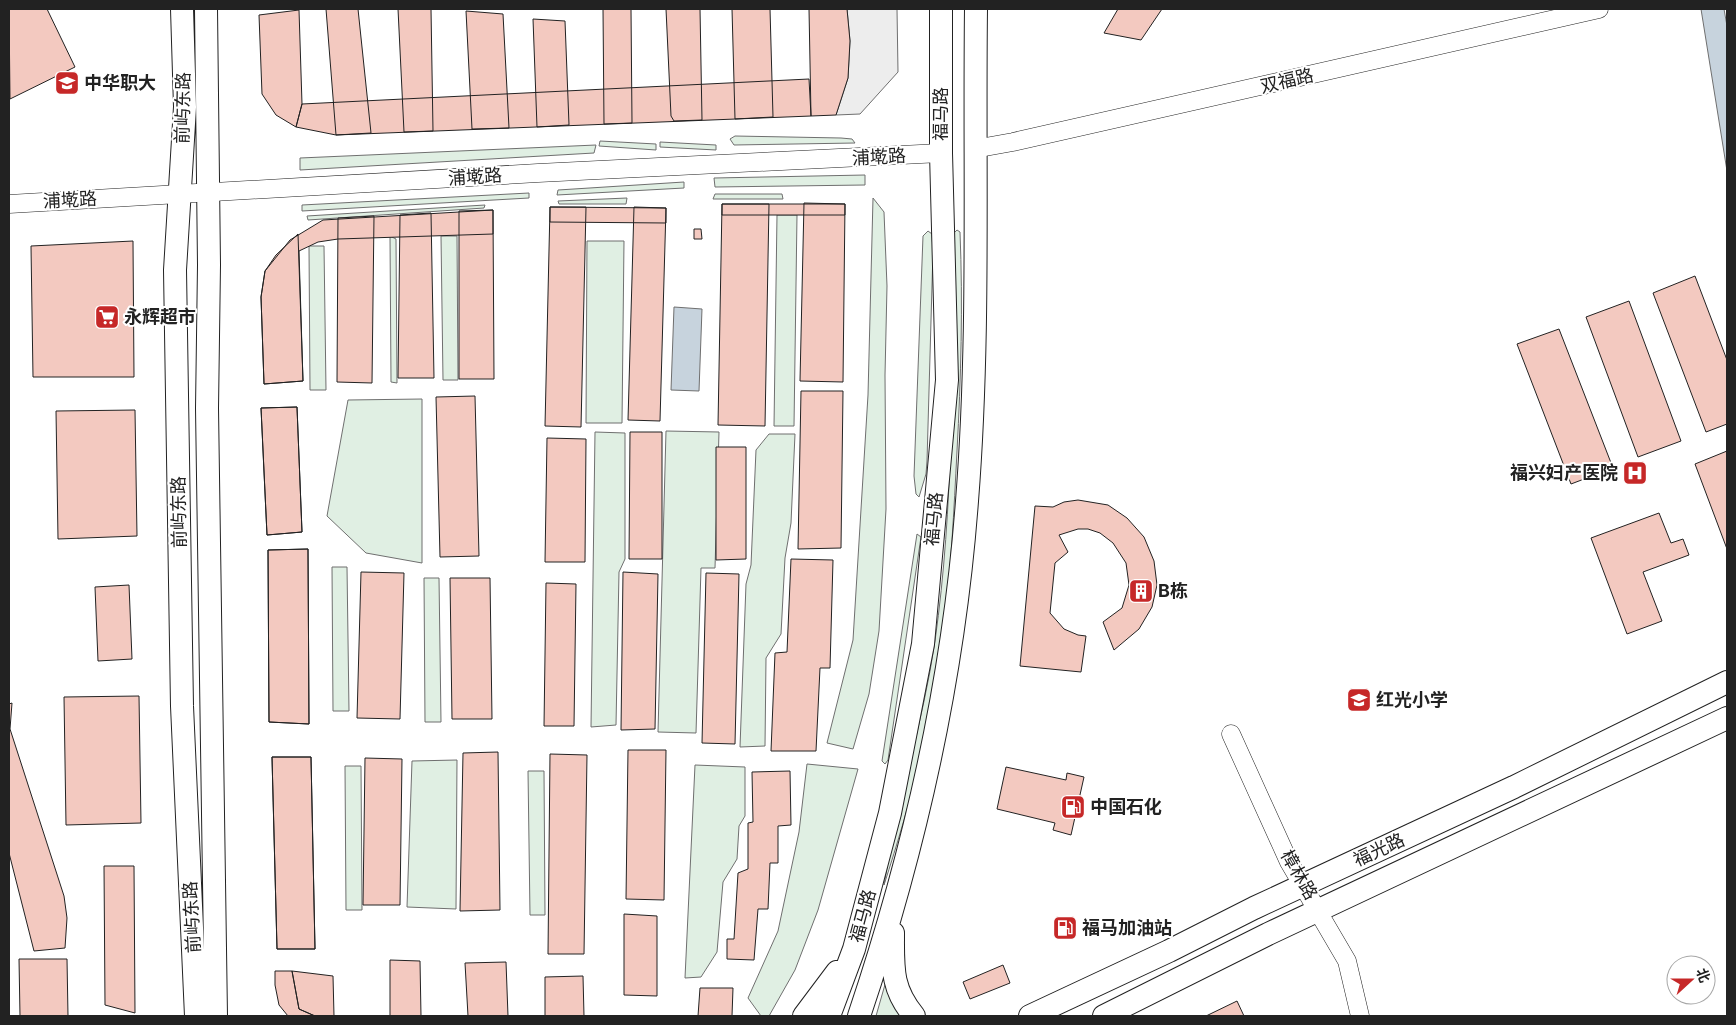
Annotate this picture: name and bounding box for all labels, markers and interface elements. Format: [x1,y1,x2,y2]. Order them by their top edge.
street label: 双福路 [1258,64,1316,97]
school or university icon: 中华职大 [54,70,80,96]
place label: 中华职大 [84,72,156,93]
street label: 前屿东路 [171,72,194,144]
street label: 福马路 [930,87,951,141]
street label: 浦墘路 [851,145,906,168]
street label: 浦墘路 [447,164,503,189]
street label: 浦墘路 [42,188,97,211]
supermarket icon: 永辉超市 [94,304,120,330]
place label: 永辉超市 [124,306,196,327]
hospital icon: 福兴妇产医院 [1622,460,1648,486]
place label: 福兴妇产医院 [1510,462,1618,483]
street label: 前屿东路 [167,476,190,548]
street label: 福马路 [921,491,946,547]
building icon: B栋 [1128,578,1154,604]
place label: B栋 [1158,580,1188,601]
school or university icon: 红光小学 [1346,687,1372,713]
place label: 红光小学 [1376,689,1448,710]
fuel station icon: 中国石化 [1060,794,1086,820]
place label: 中国石化 [1090,796,1162,817]
street label: 福光路 [1350,829,1408,870]
street label: 樟林路 [1277,846,1322,903]
street label: 前屿东路 [179,881,204,954]
street label: 福马路 [845,887,880,945]
fuel station icon: 福马加油站 [1052,915,1078,941]
place label: 福马加油站 [1082,917,1172,938]
north arrow [1666,955,1716,1005]
text: 北 [1693,966,1714,985]

